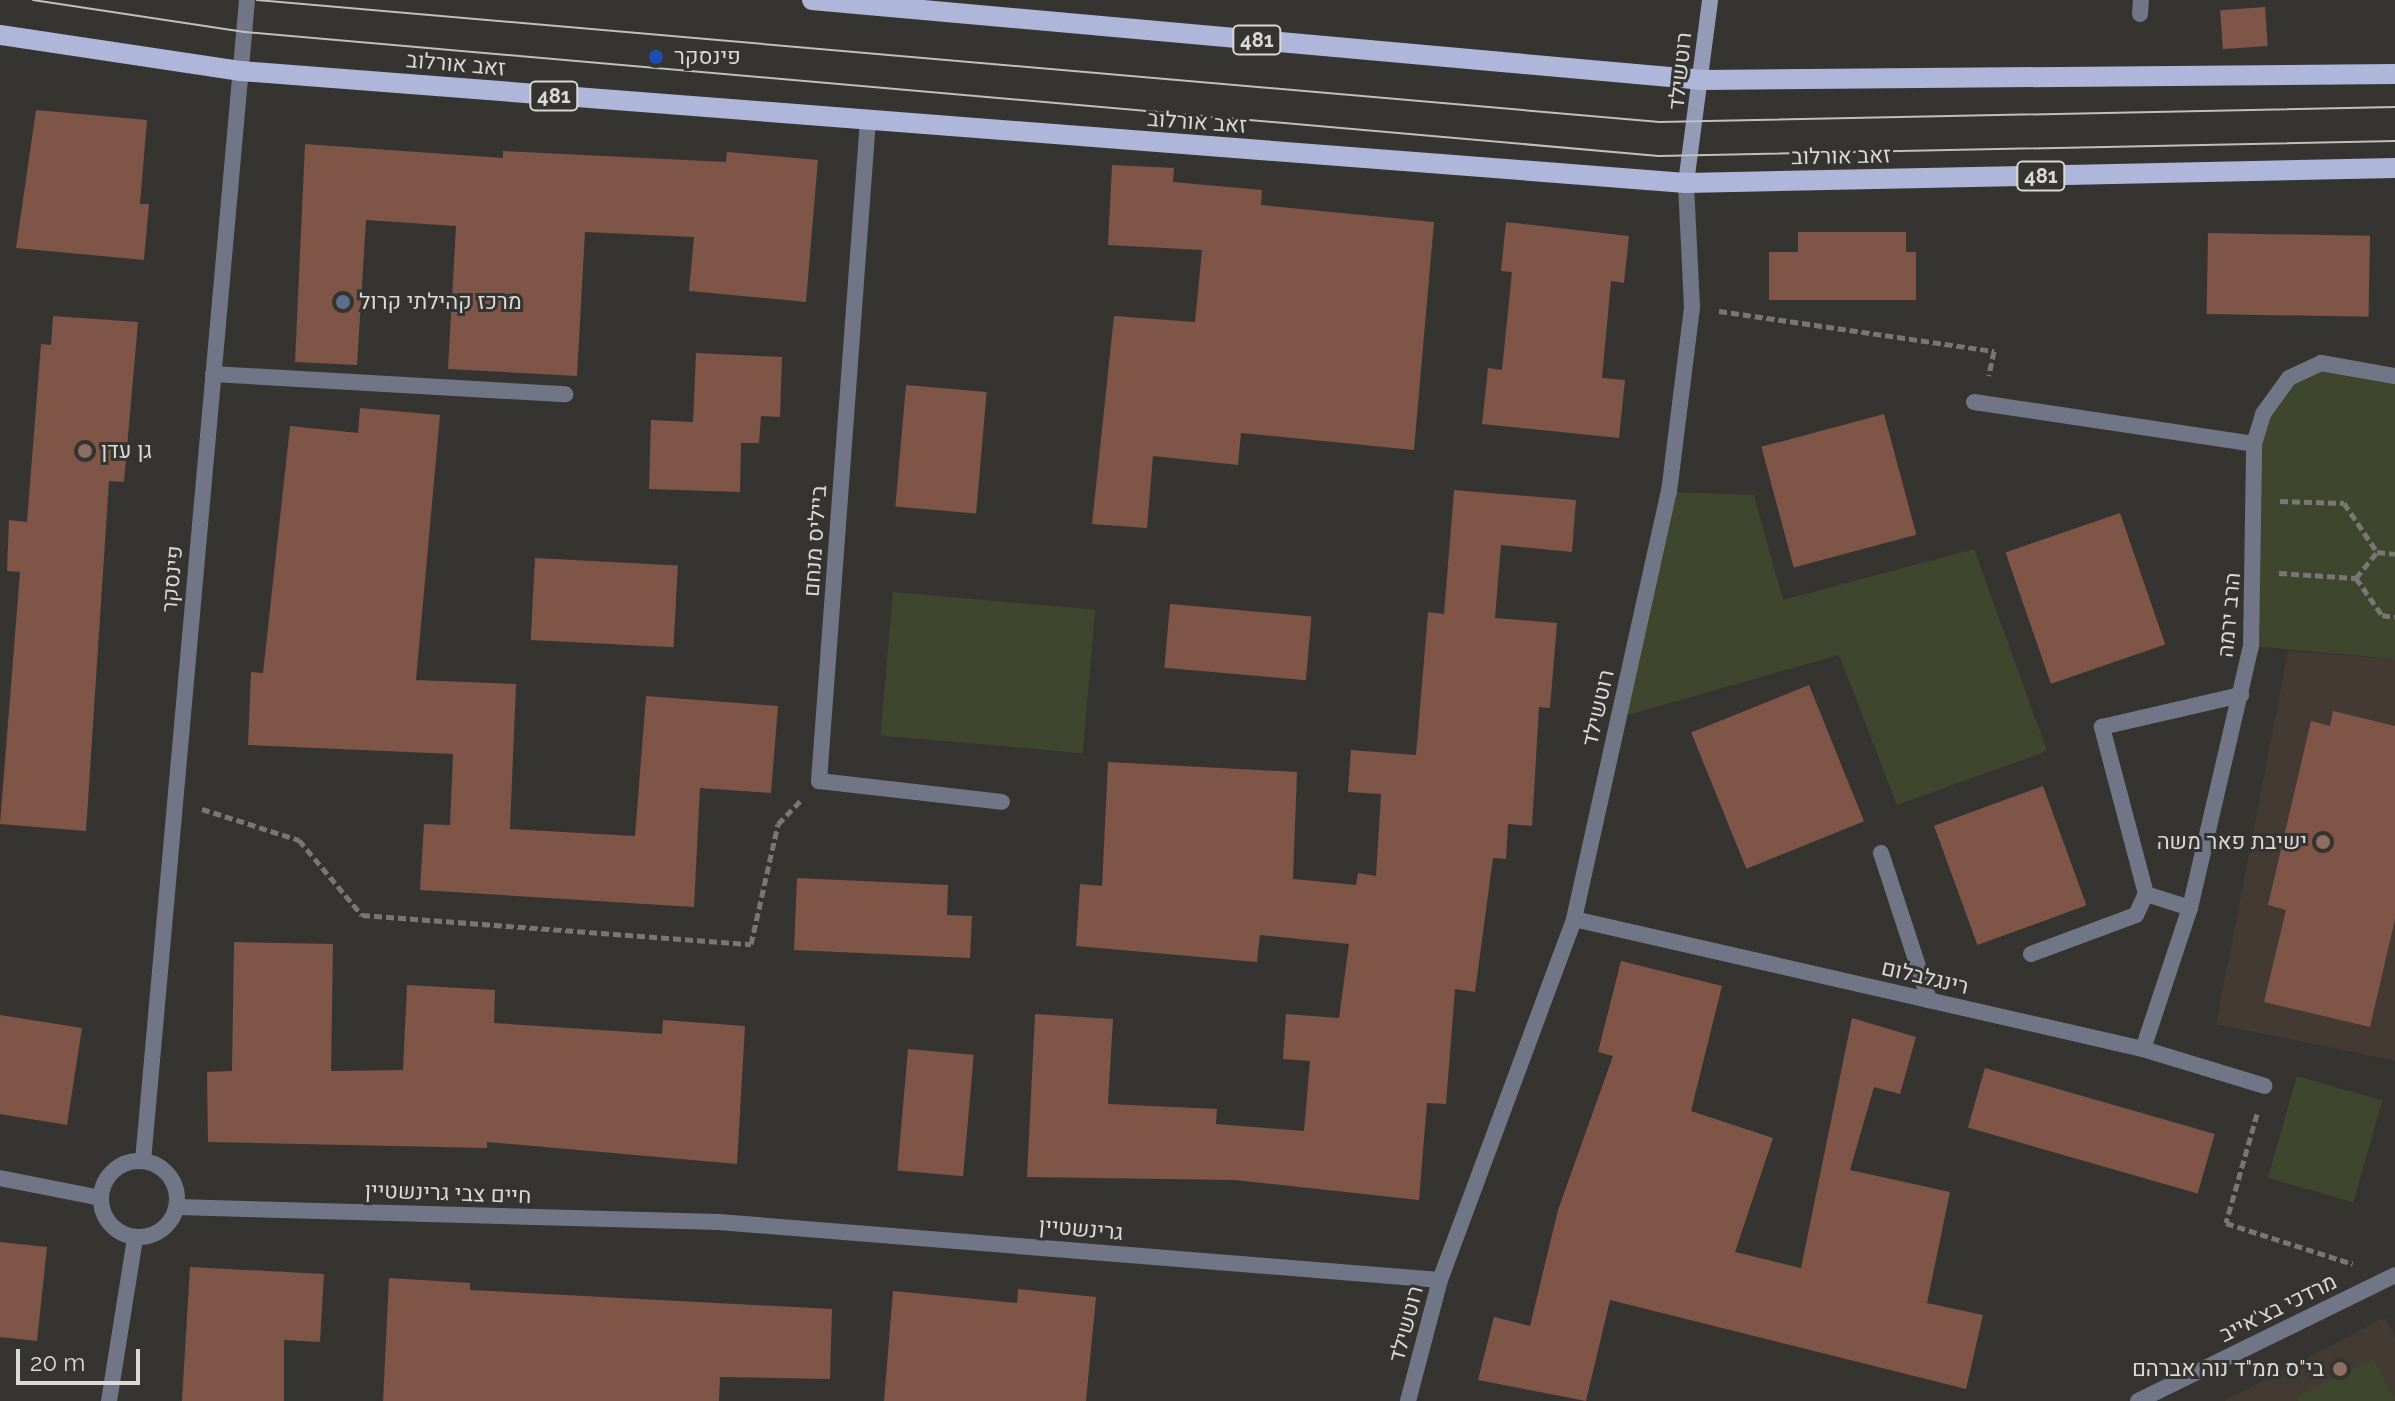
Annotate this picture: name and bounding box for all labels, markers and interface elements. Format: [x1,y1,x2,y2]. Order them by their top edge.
road number: 481 [1231,24,1283,56]
street label: רוטשילד [1663,31,1697,111]
place label: פינסקר [674,44,741,70]
street label: זאב אורלוב [405,46,507,82]
marker: פינסקר [645,46,667,68]
road number: 481 [528,80,580,112]
street label: זאב אורלוב [1146,105,1248,139]
street label: זאב אורלוב [1791,142,1891,170]
road number: 481 [2015,160,2067,192]
place label: מרכז קהילתי קרול [359,289,522,315]
marker: מרכז קהילתי קרול [334,293,352,311]
place label: גן עדן [101,438,152,464]
marker: גן עדן [76,442,94,460]
street label: בייליס מנחם [798,484,832,598]
street label: פינסקר [156,545,188,613]
street label: הרב ירמה [2212,571,2246,659]
street label: רוטשילד [1576,667,1620,749]
place label: ישיבת פאר משה [2157,829,2307,855]
marker: ישיבת פאר משה [2314,833,2332,851]
street label: רינגלבלום [1879,954,1971,1000]
street label: חיים צבי גרינשטיין [364,1177,532,1209]
street label: גרינשטיין [1038,1212,1124,1246]
street label: מרדכי בצ'אייב [2215,1268,2341,1348]
street label: רוטשילד [1383,1283,1429,1365]
scale bar [20,1333,144,1383]
text: 20 m [30,1348,85,1377]
place label: בי"ס ממ"ד נוה אברהם [2132,1356,2324,1382]
marker: בי"ס ממ"ד נוה אברהם [2331,1360,2349,1378]

